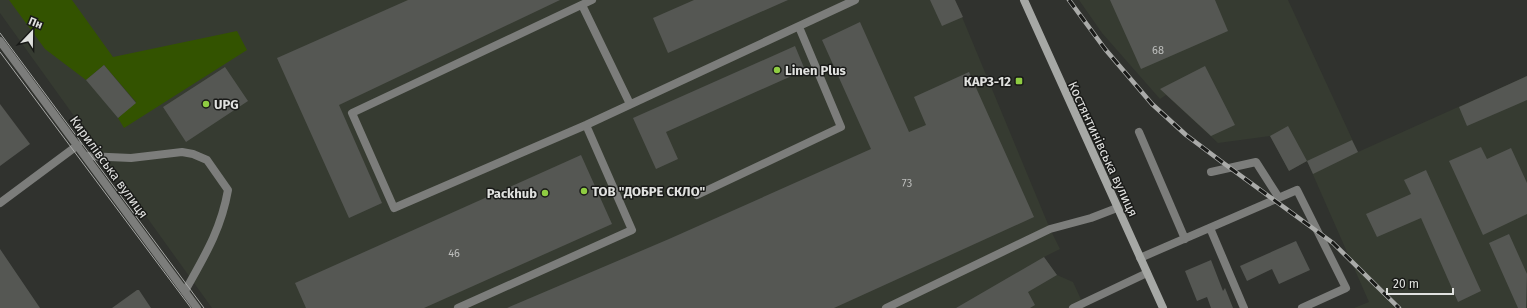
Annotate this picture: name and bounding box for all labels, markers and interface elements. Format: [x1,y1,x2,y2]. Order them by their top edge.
north arrow [12,12,52,52]
text: Пн [27,15,44,32]
house number: 68 [1152,44,1164,57]
place label: Linen Plus [785,63,847,78]
marker: Linen Plus [772,65,782,75]
place label: КАРЗ-12 [964,74,1011,89]
marker: КАРЗ-12 [1014,76,1024,86]
street label: Костянтинівська вулиця [1065,79,1141,219]
place label: UPG [214,97,239,112]
marker: UPG [201,99,211,109]
street label: Кирилівська вулиця [67,113,151,221]
house number: 73 [902,177,912,190]
place label: ТОВ "ДОБРЕ СКЛО" [592,184,706,199]
place label: Packhub [487,186,537,201]
marker: ТОВ "ДОБРЕ СКЛО" [579,186,589,196]
marker: Packhub [540,188,550,198]
house number: 46 [448,247,460,260]
scale bar [1387,270,1453,296]
text: 20 m [1393,277,1419,291]

